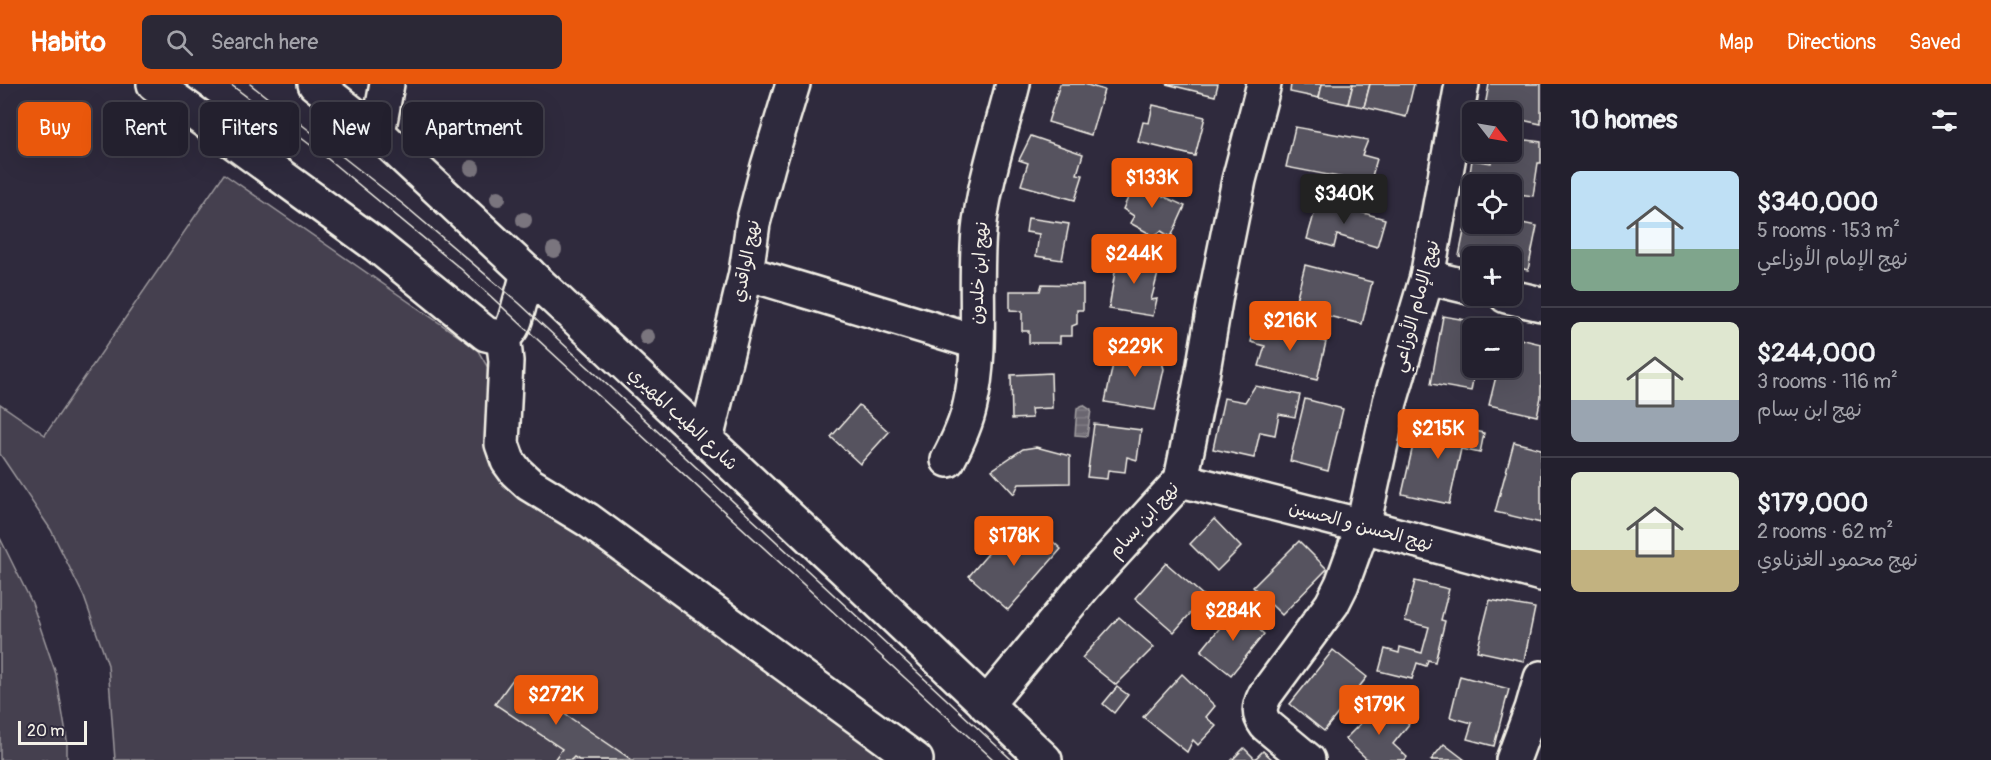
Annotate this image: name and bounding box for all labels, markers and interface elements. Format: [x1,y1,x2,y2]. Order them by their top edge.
search box [142,15,562,69]
text: Habito [30,25,106,60]
icon: search [163,26,196,59]
text: Search here [211,28,318,56]
text: Map [1719,29,1754,56]
text: Directions [1787,29,1876,56]
text: Saved [1909,29,1961,56]
chip: Buy [18,102,91,156]
chip: Rent [103,102,188,156]
chip: Filters [200,102,299,156]
chip: New [311,102,391,156]
chip: Apartment [403,102,543,156]
north arrow [1462,102,1522,162]
map controls [1462,102,1522,378]
text: 10 homes [1571,104,1677,136]
icon: filters [1928,104,1961,137]
pin: $133K [1110,158,1194,209]
text: $133K [1125,165,1179,190]
pin: $340K [1302,174,1386,225]
button: locate [1462,174,1522,234]
text: $340K [1314,181,1374,206]
text: $340,000 [1757,186,1878,218]
icon: home [1619,195,1691,267]
street label: نهج الواقدي [727,218,766,304]
text: 5 rooms · 153 m² [1757,218,1900,243]
street label: نهج ابن خلدون [965,221,993,325]
pin: $244K [1092,234,1176,285]
street label: نهج الإمام الأوزاعي [1386,237,1449,376]
text: $244K [1105,241,1163,266]
button: + [1462,246,1522,306]
text: نهج الإمام الأوزاعي [1757,246,1908,271]
pin: $216K [1248,301,1332,352]
text: $216K [1263,308,1317,333]
button: − [1462,318,1522,378]
pin: $229K [1093,327,1177,378]
text: $229K [1107,334,1163,359]
text: $244,000 [1757,337,1876,369]
icon: home [1619,346,1691,418]
street label: شارع الطيب المهيري [623,362,743,476]
text: 3 rooms · 116 m² [1757,369,1898,394]
text: نهج ابن بسام [1757,397,1862,422]
pin: $215K [1396,409,1480,460]
text: $215K [1412,416,1464,441]
street label: نهج ابن بسام [1104,477,1186,564]
text: $179,000 [1757,487,1868,519]
street label: نهج الحسن و الحسين [1286,496,1436,556]
icon: home [1619,496,1691,568]
pin: $178K [972,516,1056,567]
text: 2 rooms · 62 m² [1757,519,1893,544]
text: $178K [988,523,1040,548]
text: نهج محمود الغزناوي [1757,547,1918,572]
pin: $284K [1191,591,1275,642]
text: $284K [1205,598,1261,623]
pin: $272K [514,675,598,726]
text: $272K [528,682,584,707]
pin: $179K [1337,685,1421,736]
text: $179K [1353,692,1405,717]
scale bar [18,718,87,746]
text: 20 m [27,721,65,741]

